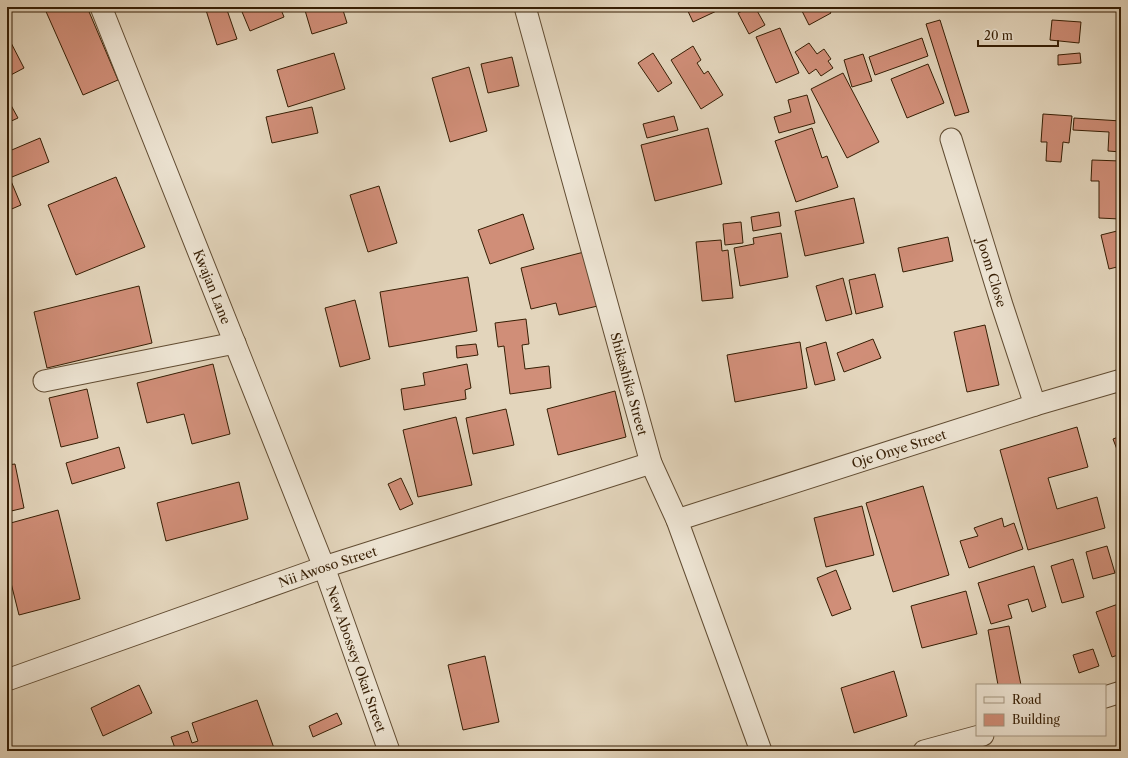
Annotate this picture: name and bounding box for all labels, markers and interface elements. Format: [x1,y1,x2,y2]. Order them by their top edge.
scale bar [978,22,1058,48]
text: 20 m [984,28,1013,43]
street label: Joom Close [973,235,1010,309]
street label: Kwajan Lane [190,247,234,326]
street label: Shikashika Street [607,331,651,438]
street label: Oje Onye Street [850,426,949,471]
street label: Nii Awoso Street [276,543,379,591]
street label: New Abossey Okai Street [323,583,390,734]
legend [976,684,1106,736]
text: Road [1012,692,1042,707]
text: Building [1012,712,1060,727]

